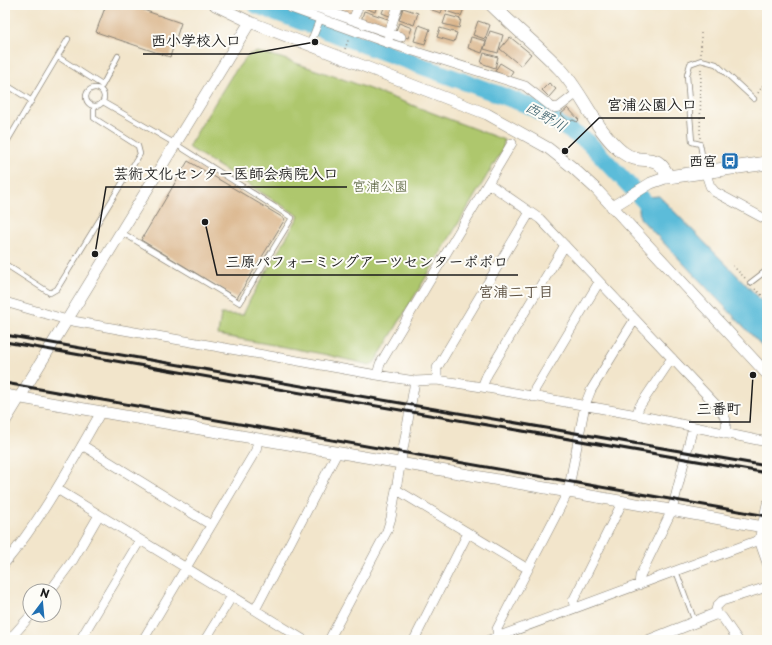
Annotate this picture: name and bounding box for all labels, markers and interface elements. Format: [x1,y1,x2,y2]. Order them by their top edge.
callout: 西小学校入口 [143,27,249,54]
text: 西小学校入口 [151,28,241,51]
callout: 宮浦公園入口 [599,91,705,118]
text: 宮浦公園入口 [607,92,697,115]
water label: 西野川 [522,94,572,137]
place label: 西宮 [689,150,717,171]
bus stop icon: 西宮 [720,151,740,171]
callout: 芸術文化センター医師会病院入口 [106,160,347,187]
text: 芸術文化センター医師会病院入口 [113,161,339,184]
park label: 宮浦公園 [352,175,408,196]
callout: 三原パフォーミングアーツセンターポポロ [217,248,518,275]
text: 三原パフォーミングアーツセンターポポロ [226,249,508,272]
district label: 宮浦二丁目 [478,279,554,302]
callout: 三番町 [689,395,750,422]
text: 三番町 [696,396,742,419]
north arrow [22,583,62,623]
text: N [38,584,52,602]

